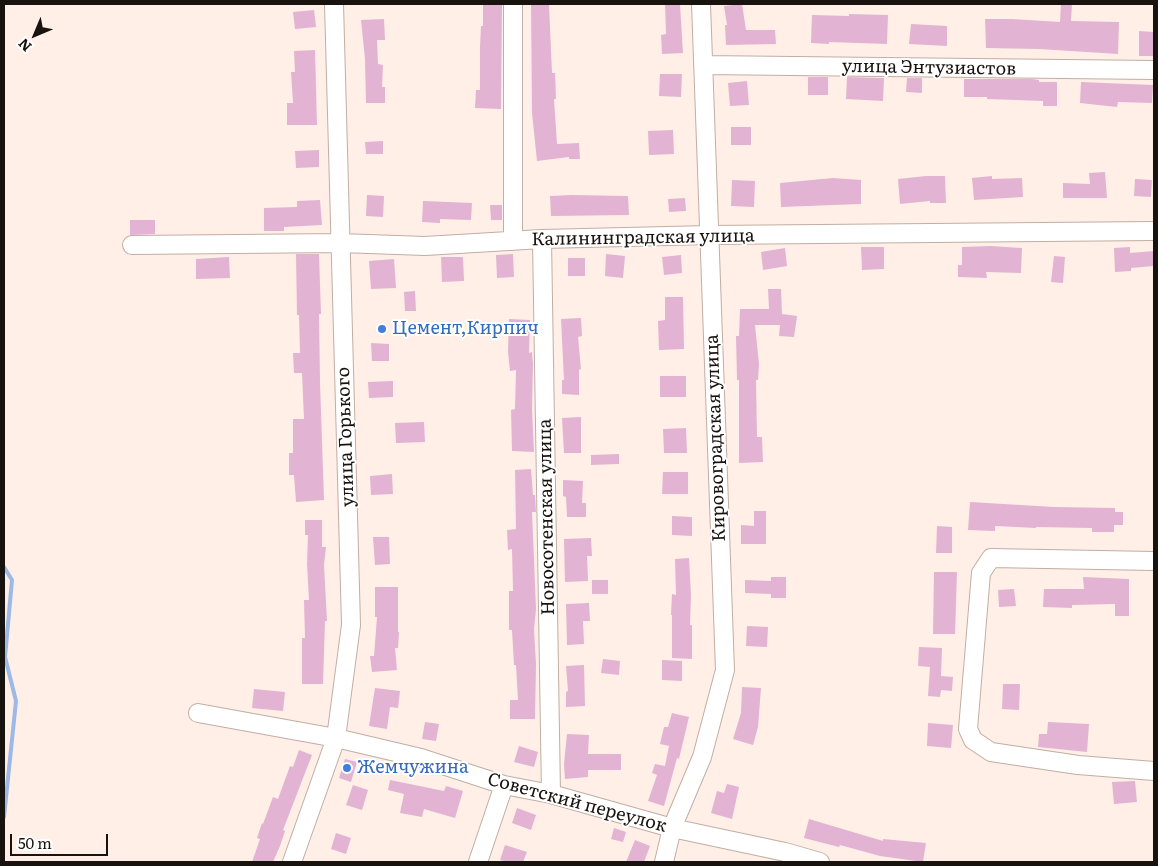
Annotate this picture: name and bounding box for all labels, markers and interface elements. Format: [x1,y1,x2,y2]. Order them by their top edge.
north arrow [10,10,60,60]
text: N [13,34,36,57]
street label: улица Энтузиастов [842,56,1016,80]
street label: Калининградская улица [531,225,755,251]
place label: Цемент,Кирпич [392,318,539,340]
marker: Цемент,Кирпич [376,323,388,335]
street label: Кировоградская улица [702,334,730,542]
street label: улица Горького [333,367,359,507]
street label: Новосотенская улица [534,418,560,616]
place label: Жемчужина [357,757,469,779]
marker: Жемчужина [341,762,353,774]
street label: Советский переулок [485,769,669,837]
scale bar [12,824,110,856]
text: 50 m [18,831,52,854]

